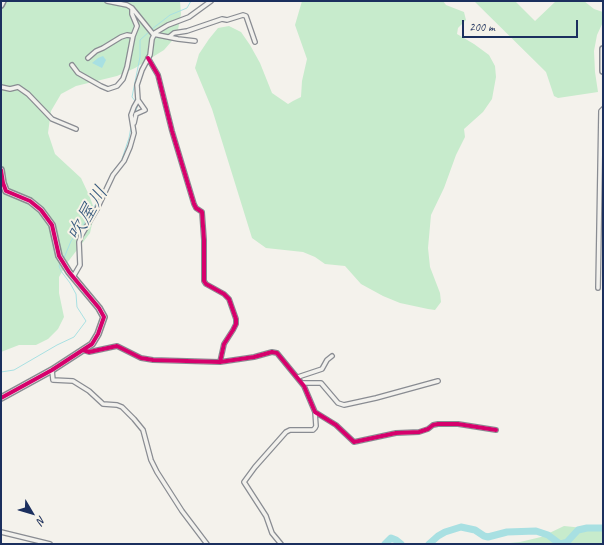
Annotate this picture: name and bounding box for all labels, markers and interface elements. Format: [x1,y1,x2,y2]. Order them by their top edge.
scale bar [464,12,580,38]
text: 200 m [469,19,495,35]
water label: 吹屋川 [62,182,114,246]
north arrow [12,493,52,533]
text: N [34,513,49,527]

